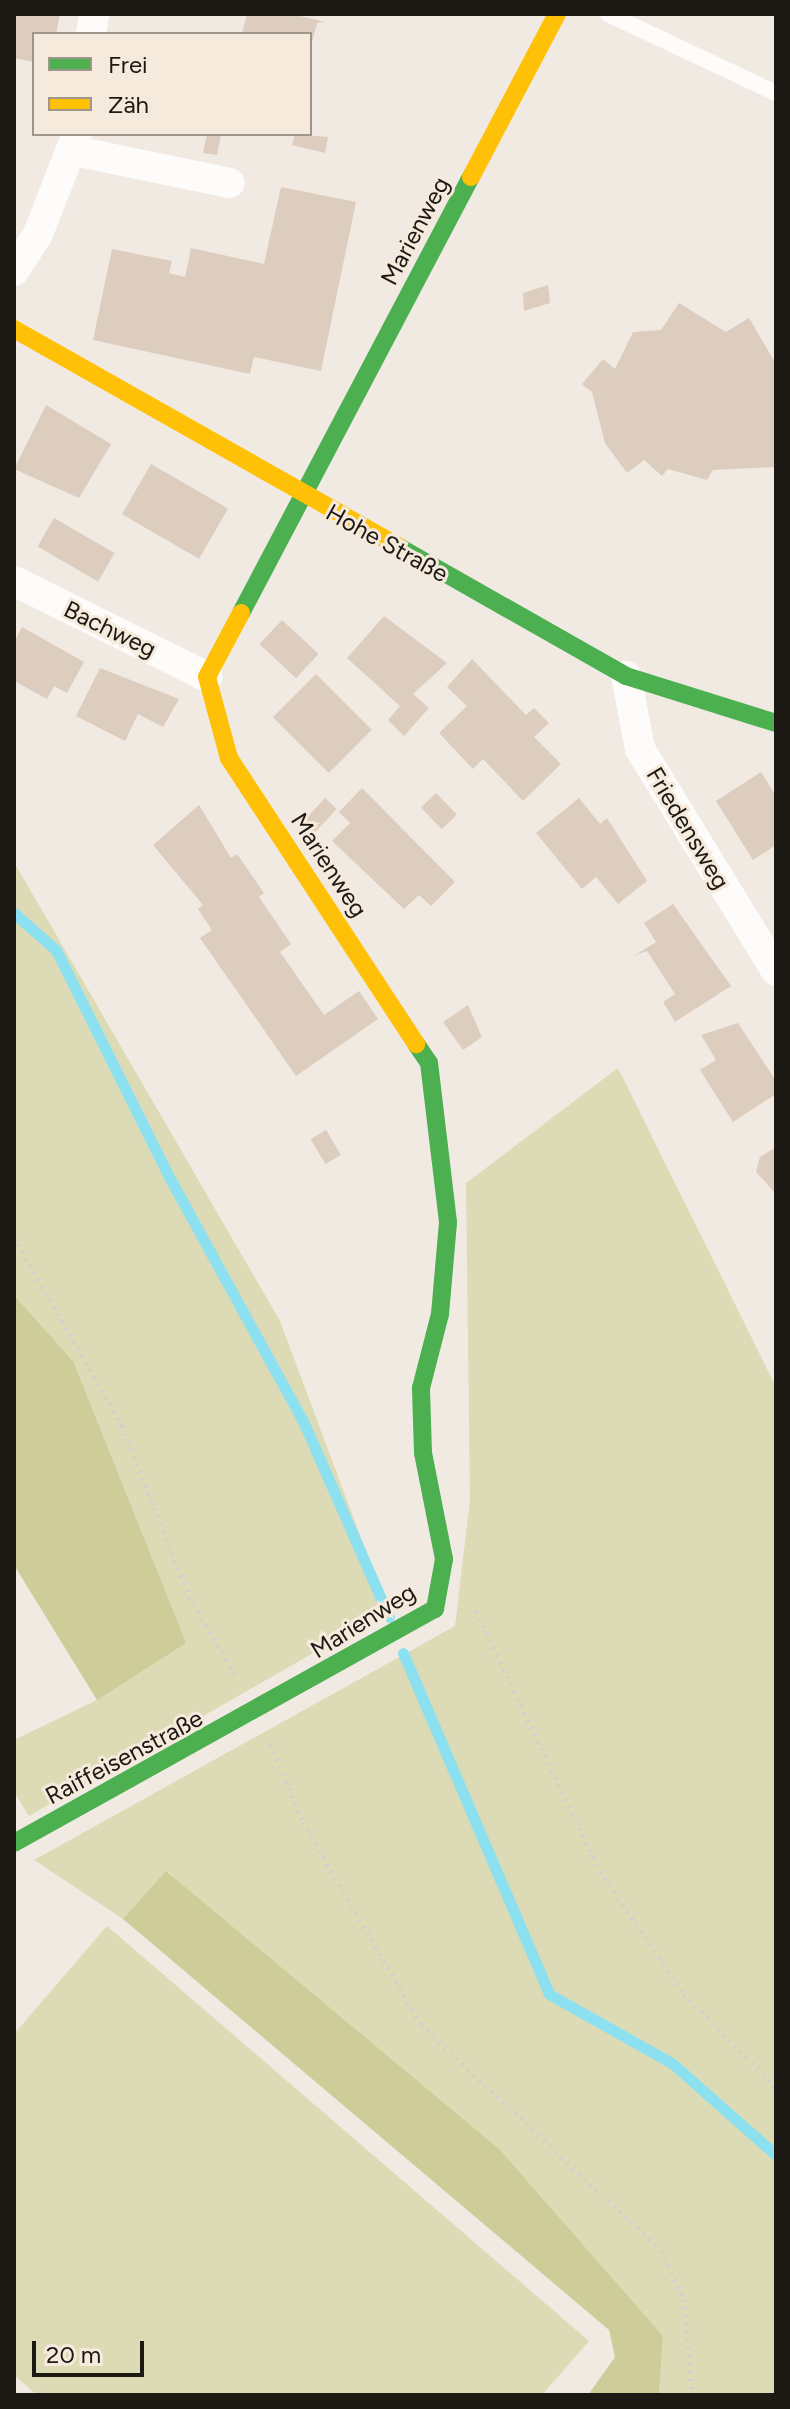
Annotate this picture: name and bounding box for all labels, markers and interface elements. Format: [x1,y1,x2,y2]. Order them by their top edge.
legend [32,32,312,136]
text: Frei [108,50,148,79]
text: Zäh [108,90,149,119]
street label: Marienweg [375,172,455,290]
street label: Hohe Straße [321,498,453,588]
street label: Bachweg [59,594,161,664]
street label: Friedensweg [640,762,736,894]
street label: Marienweg [285,808,373,922]
street label: Marienweg [305,1577,421,1665]
street label: Raiffeisenstraße [40,1703,208,1811]
scale bar [36,2325,148,2375]
text: 20 m [46,2340,101,2369]

